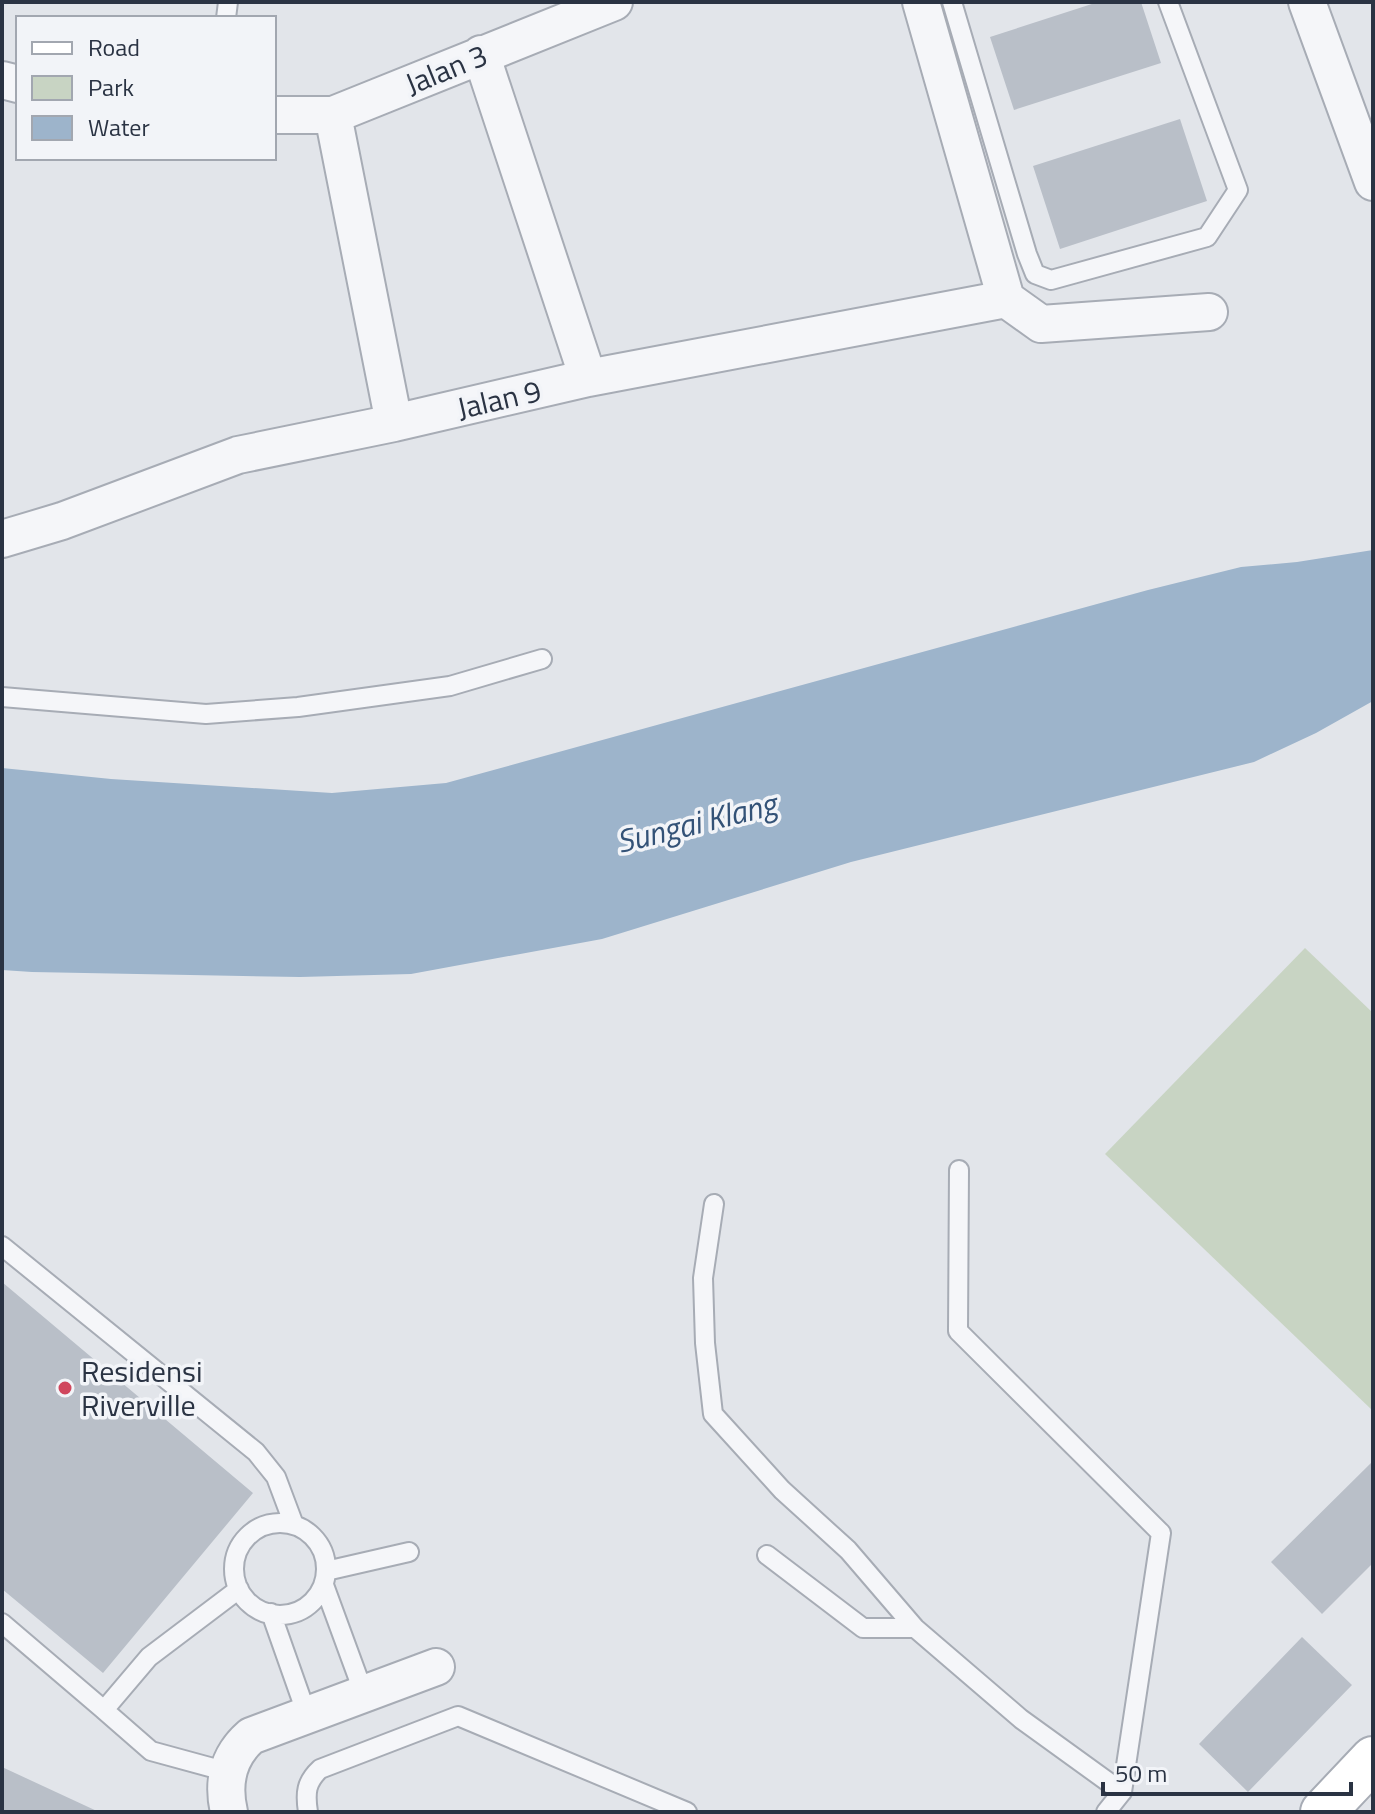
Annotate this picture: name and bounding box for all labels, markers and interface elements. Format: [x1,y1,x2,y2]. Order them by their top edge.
legend [16,16,276,160]
text: Road [88,29,140,65]
street label: Jalan 3 [398,32,494,106]
text: Park [88,69,134,105]
text: Water [88,109,150,145]
street label: Jalan 9 [452,367,546,431]
water label: Sungai Klang [611,778,785,865]
place label: Residensi Riverville [81,1348,203,1428]
marker: Residensi Riverville [56,1379,74,1397]
scale bar [1103,1746,1351,1796]
text: 50 m [1115,1755,1167,1791]

